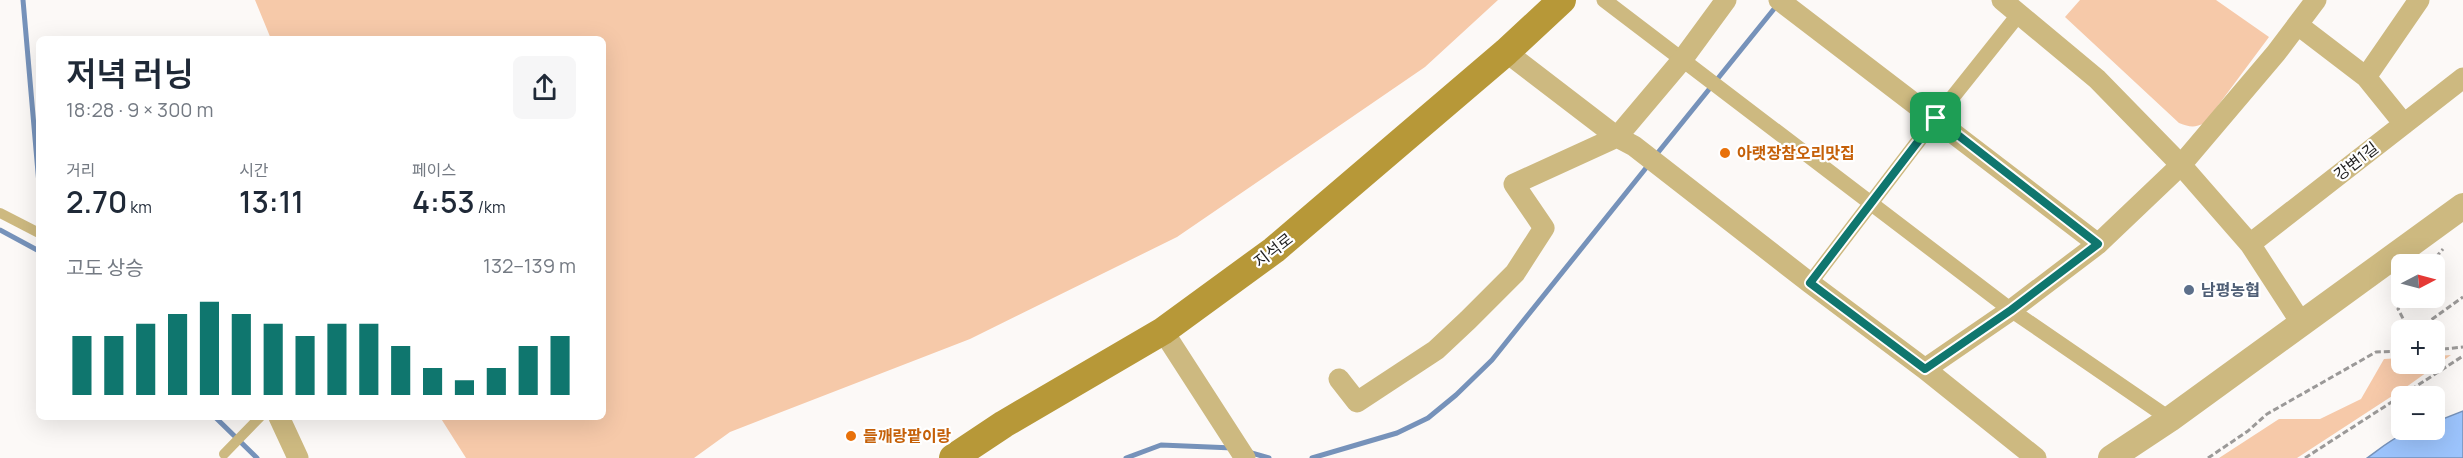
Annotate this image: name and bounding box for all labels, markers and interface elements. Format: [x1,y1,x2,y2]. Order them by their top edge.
text: 저녁 러닝 [66,51,194,96]
button: share [513,56,576,119]
pin [1910,92,1961,143]
text: 18:28 · 9 × 300 m [66,96,214,123]
icon: arrive [1919,101,1952,134]
street label: 강변1길 [2329,137,2383,185]
place label: 아랫장참오리맛집 [1737,142,1855,164]
marker: 아랫장참오리맛집 [1718,146,1732,160]
text: 거리 [66,159,95,181]
text: 시간 [239,159,268,181]
text: 페이스 [412,159,456,181]
text: 2.70 [66,181,127,222]
text: 13:11 [239,181,304,222]
text: 4:53 [412,181,475,222]
text: km [127,196,152,218]
text: /km [475,196,506,218]
street label: 지석로 [1249,228,1297,272]
text: 132–139 m [483,252,576,279]
text: 고도 상승 [66,254,144,281]
north arrow [2391,254,2445,308]
map controls [2391,254,2445,440]
place label: 남평농협 [2201,279,2260,301]
marker: 남평농협 [2182,283,2196,297]
button: + [2391,320,2445,374]
button: − [2391,386,2445,440]
place label: 들깨랑팥이랑 [863,425,952,447]
marker: 들깨랑팥이랑 [844,429,858,443]

